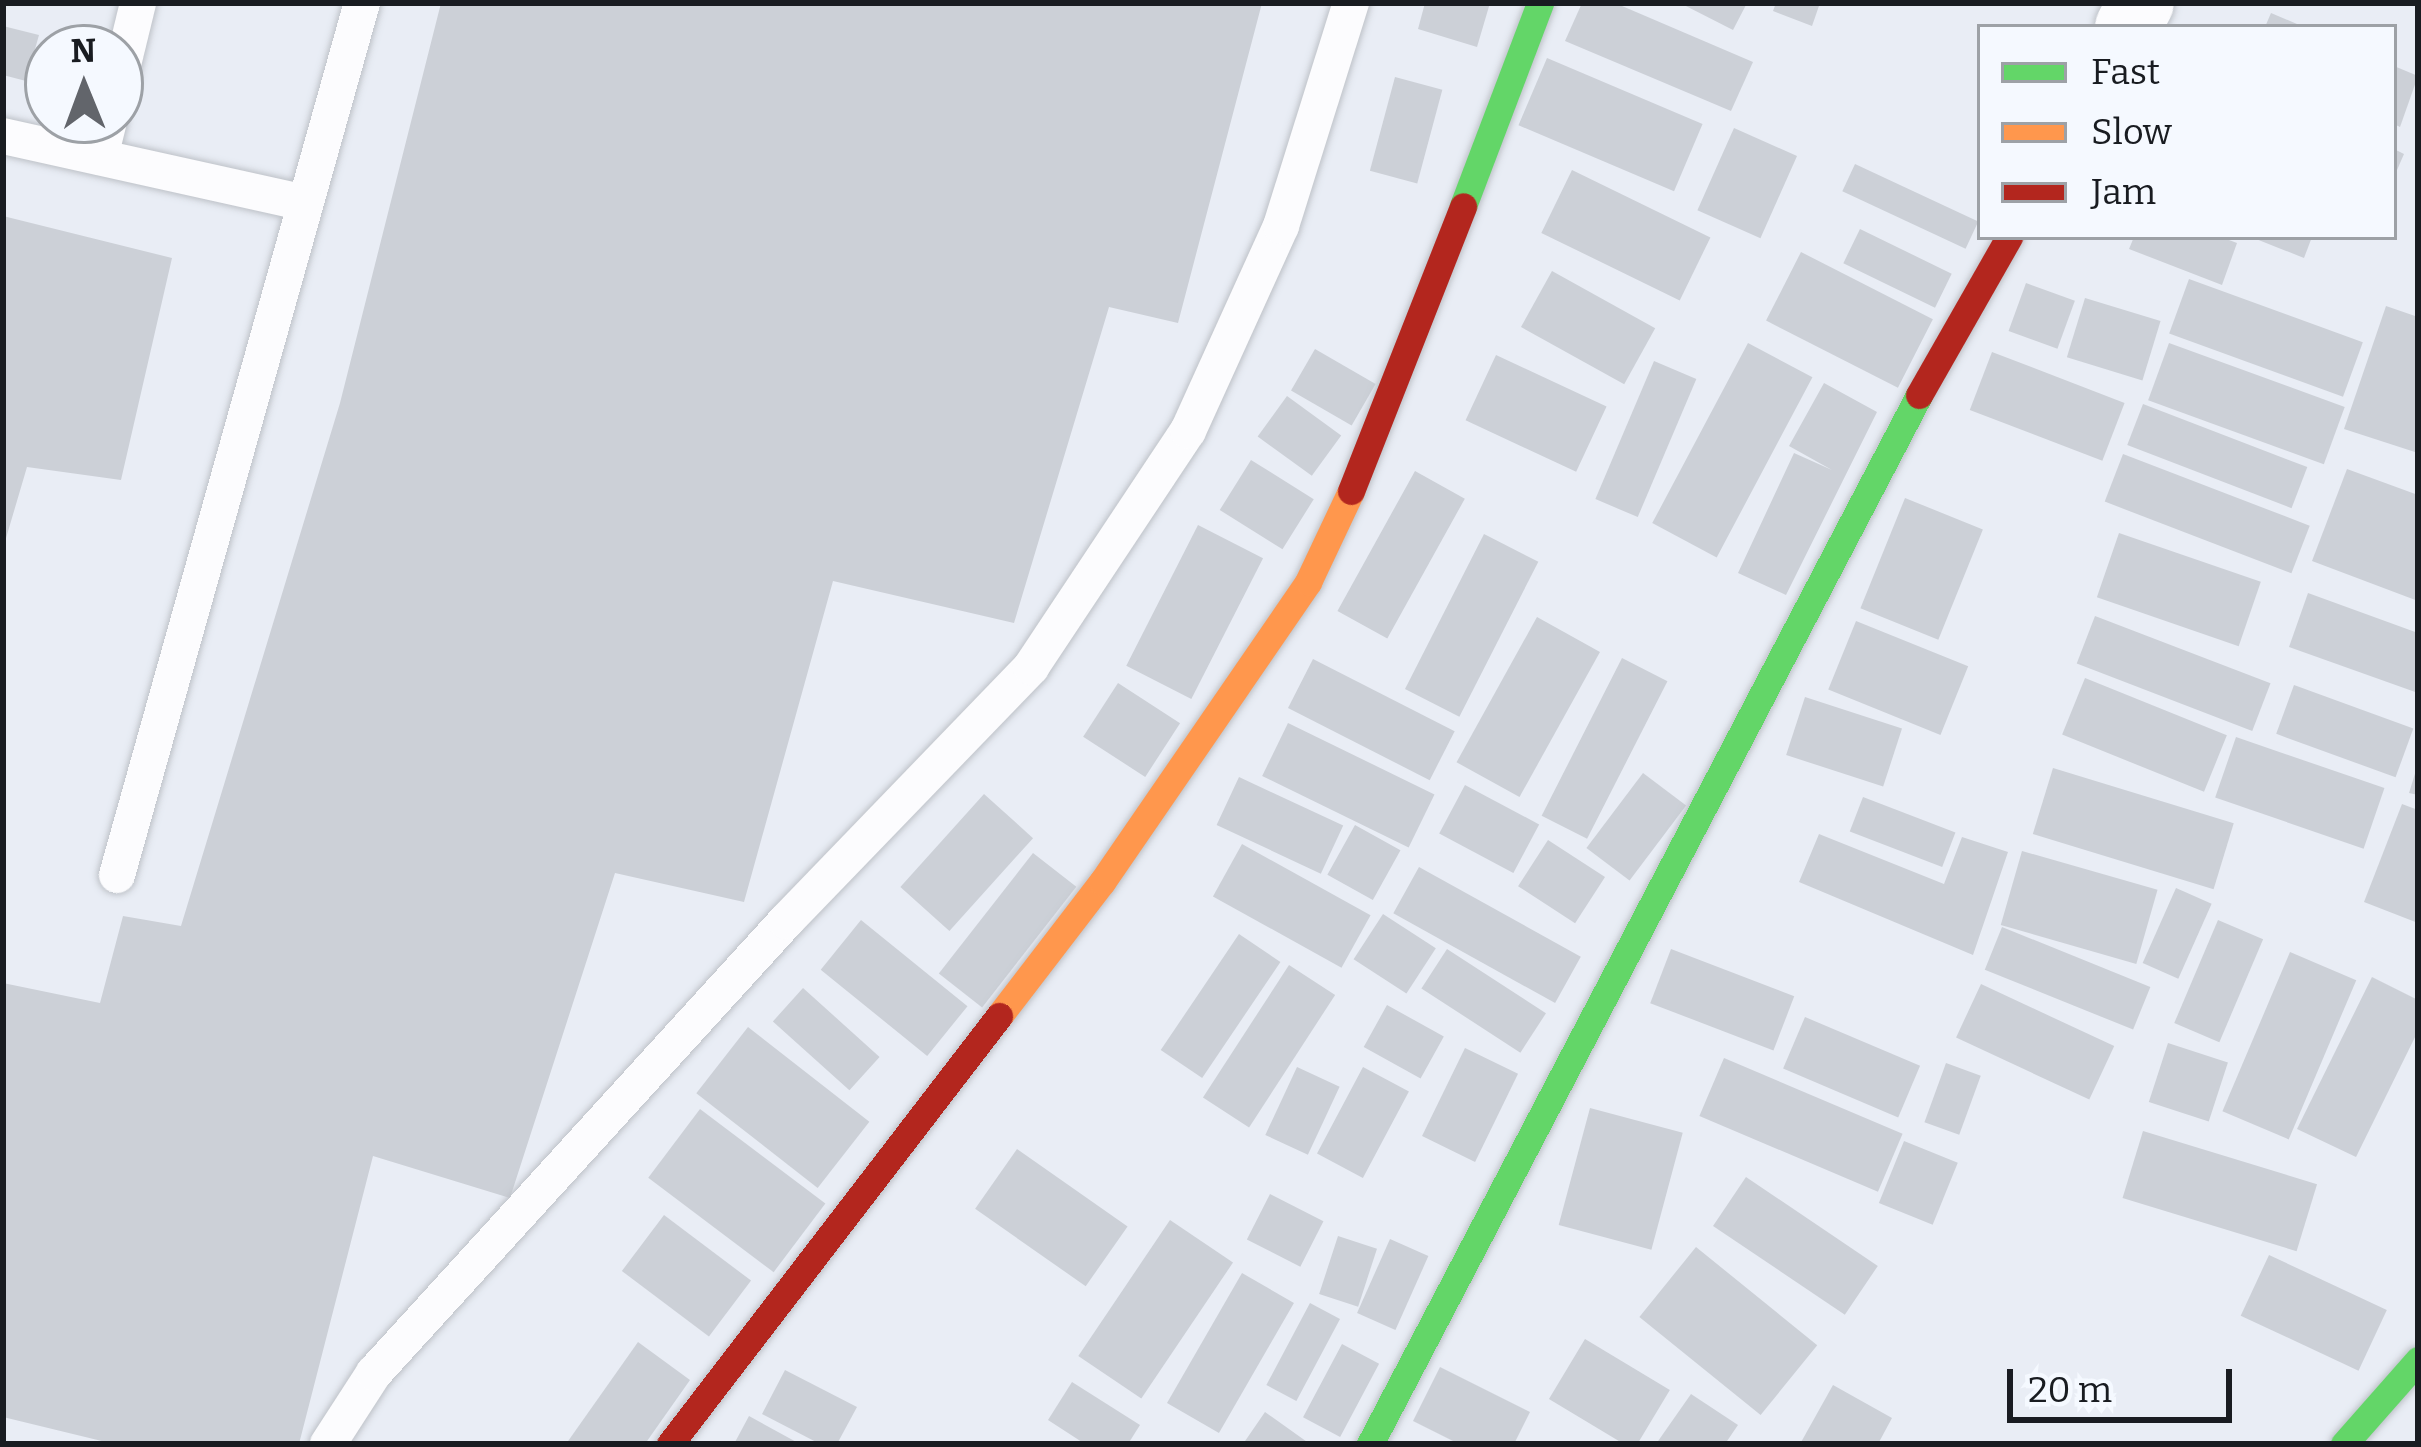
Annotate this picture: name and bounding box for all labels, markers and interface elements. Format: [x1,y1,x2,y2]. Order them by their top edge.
north arrow [24,24,144,144]
legend [1977,24,2397,240]
text: N [70,31,97,71]
text: Fast [2091,50,2160,94]
text: Slow [2091,110,2172,154]
text: Jam [2091,170,2156,214]
scale bar [2013,1345,2238,1419]
text: 20 m [2028,1368,2112,1412]

